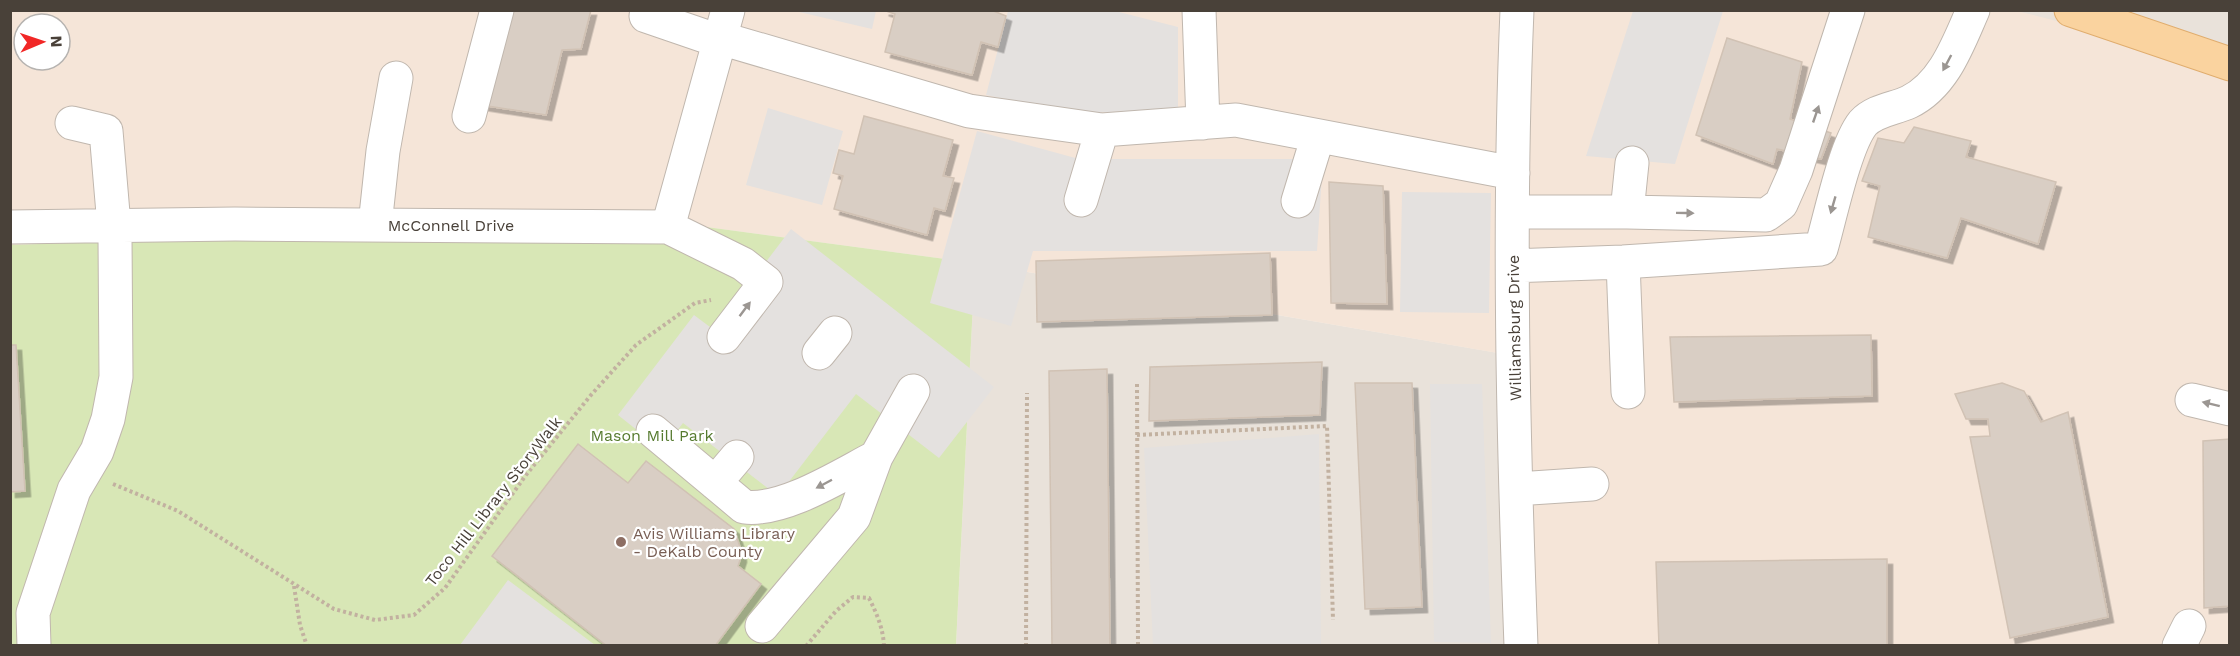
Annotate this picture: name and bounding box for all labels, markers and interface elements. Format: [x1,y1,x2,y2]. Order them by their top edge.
north arrow [12,12,72,72]
text: N [47,35,66,48]
one-way arrow [1942,55,1952,72]
one-way arrow [1811,105,1821,123]
one-way arrow [1828,196,1838,214]
one-way arrow [1676,208,1695,218]
street label: McConnell Drive [388,216,514,235]
street label: Williamsburg Drive [1504,255,1525,401]
one-way arrow [739,302,751,317]
one-way arrow [2201,399,2220,409]
street label: Toco Hill Library StoryWalk [421,413,566,590]
park label: Mason Mill Park [590,426,714,445]
one-way arrow [815,479,832,489]
place label: Avis Williams Library - DeKalb County [633,524,796,561]
marker: Avis Williams Library - DeKalb County [614,535,628,549]

